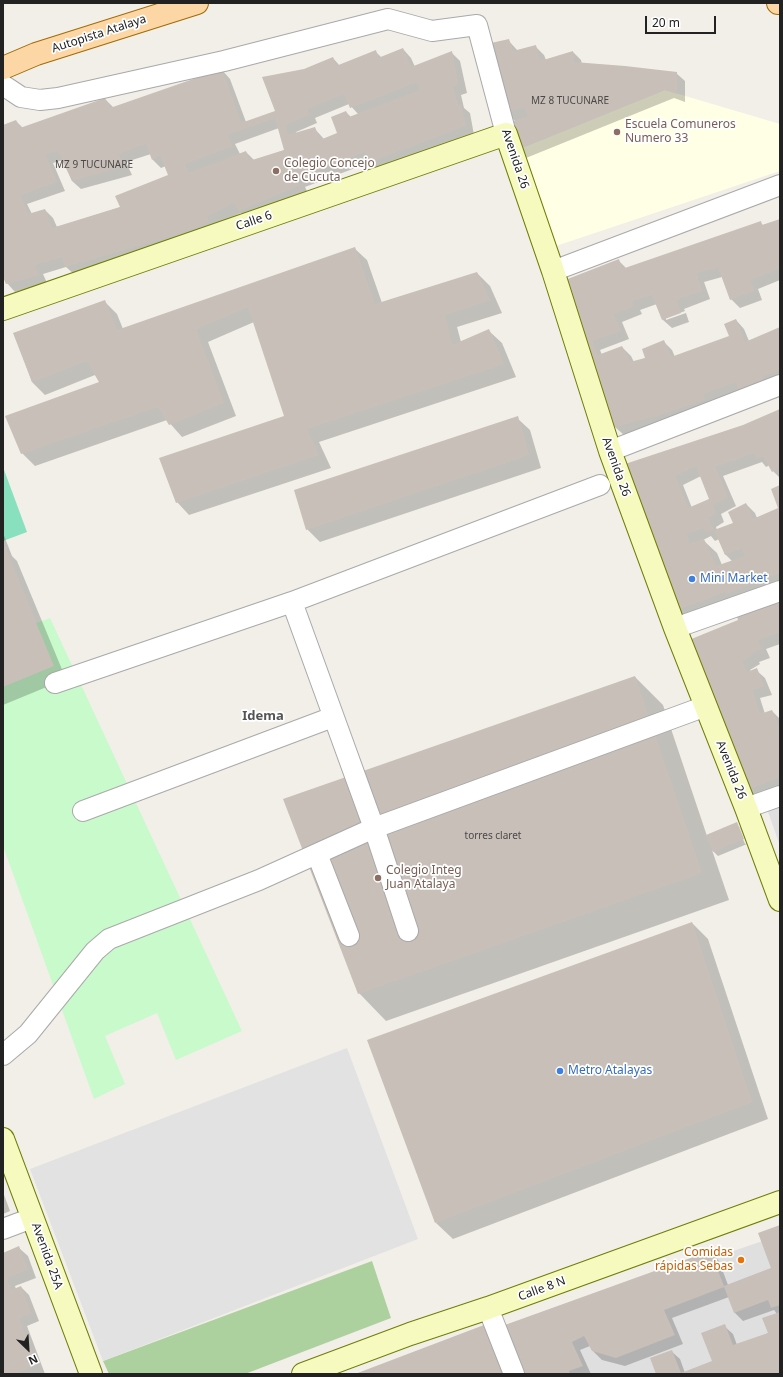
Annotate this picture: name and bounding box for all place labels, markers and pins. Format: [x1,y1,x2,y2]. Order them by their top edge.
place label: Escuela Comuneros Numero 33 [625,118,736,146]
marker: Escuela Comuneros Numero 33 [612,127,622,137]
place label: Colegio Concejo de Cucuta [284,157,375,185]
marker: Colegio Concejo de Cucuta [271,166,281,176]
place label: Mini Market [700,572,768,586]
marker: Mini Market [687,574,697,584]
place label: Colegio Integ Juan Atalaya [386,864,462,892]
marker: Colegio Integ Juan Atalaya [373,873,383,883]
place label: Metro Atalayas [568,1064,652,1078]
marker: Metro Atalayas [555,1066,565,1076]
place label: Comidas rápidas Sebas [655,1246,733,1274]
marker: Comidas rápidas Sebas [736,1255,746,1265]

